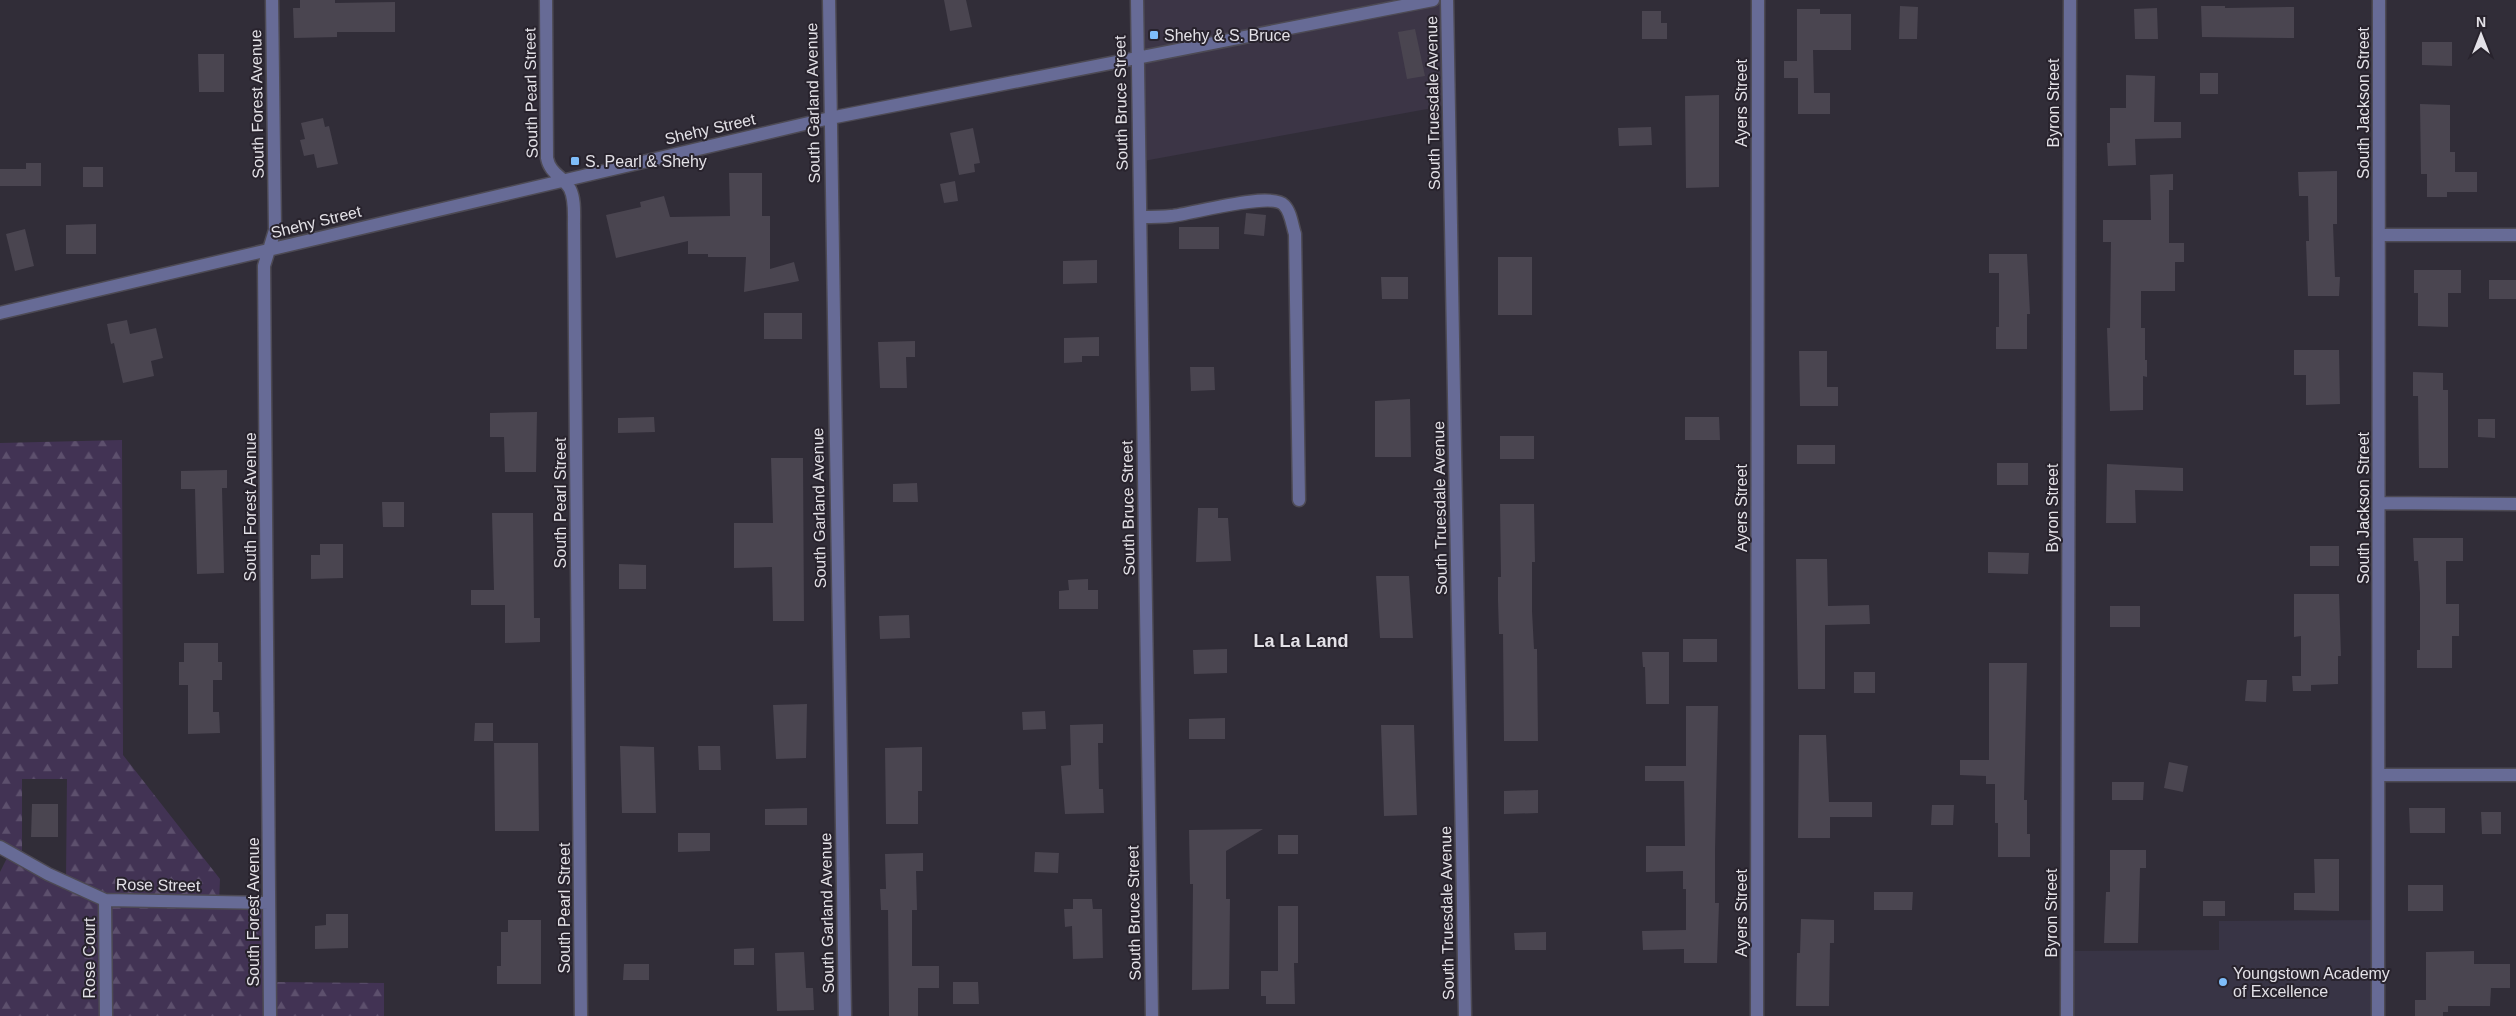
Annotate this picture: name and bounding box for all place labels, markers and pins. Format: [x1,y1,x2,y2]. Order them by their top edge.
place label: Shehy & S. Bruce [1164,27,1290,44]
marker: Shehy & S. Bruce [1148,29,1160,41]
place label: S. Pearl & Shehy [585,153,707,170]
marker: S. Pearl & Shehy [569,155,581,167]
place label: Youngstown Academy of Excellence [2233,965,2390,1000]
marker: Youngstown Academy of Excellence [2217,976,2229,988]

